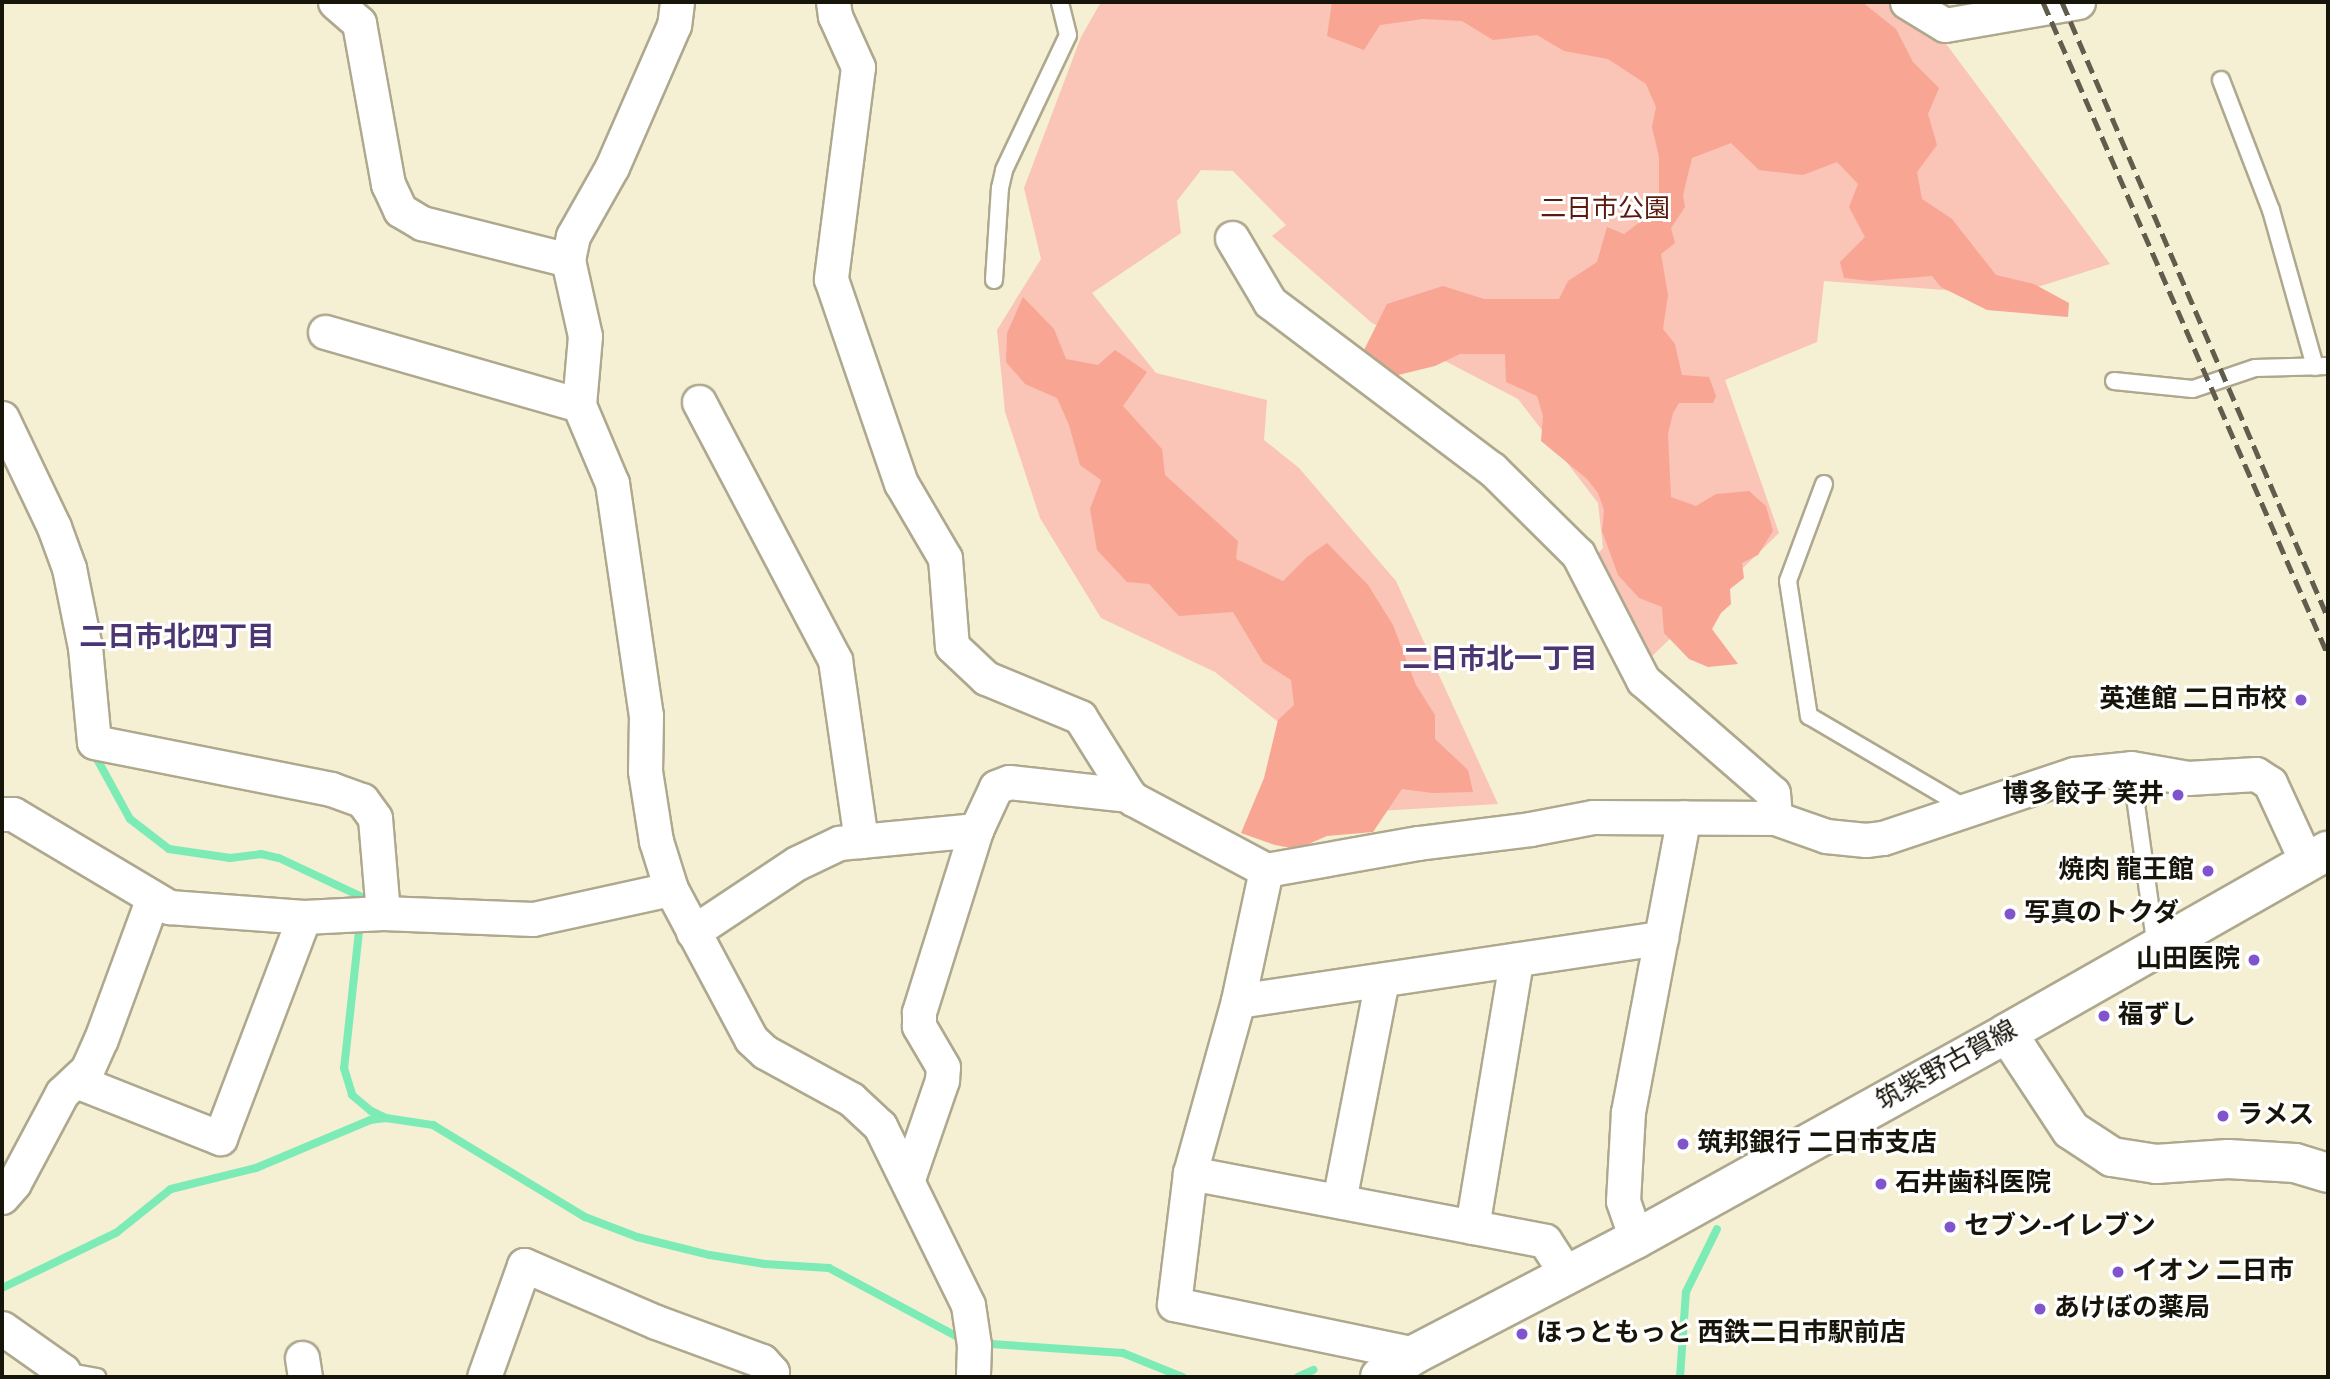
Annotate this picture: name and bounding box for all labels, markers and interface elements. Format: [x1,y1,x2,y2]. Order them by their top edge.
park label: 二日市公園 [1540,194,1670,226]
district label: 二日市北四丁目 [79,620,275,654]
district label: 二日市北一丁目 [1402,642,1598,676]
place label: 英進館 二日市校 [2099,684,2287,716]
marker: 英進館 二日市校 [2293,692,2309,708]
place label: 博多餃子 笑井 [2002,779,2164,811]
marker: 博多餃子 笑井 [2170,787,2186,803]
place label: 焼肉 龍王館 [2058,855,2194,887]
marker: 焼肉 龍王館 [2200,863,2216,879]
place label: 写真のトクダ [2024,898,2180,930]
marker: 写真のトクダ [2002,906,2018,922]
place label: 山田医院 [2136,944,2240,976]
marker: 山田医院 [2246,952,2262,968]
place label: 福ずし [2118,1000,2196,1032]
marker: 福ずし [2096,1008,2112,1024]
street label: 筑紫野古賀線 [1871,1015,2023,1117]
place label: ラメス [2237,1100,2315,1132]
marker: ラメス [2215,1108,2231,1124]
place label: 筑邦銀行 二日市支店 [1697,1128,1937,1160]
marker: 筑邦銀行 二日市支店 [1675,1136,1691,1152]
place label: 石井歯科医院 [1895,1168,2051,1200]
marker: 石井歯科医院 [1873,1176,1889,1192]
place label: セブン-イレブン [1964,1211,2156,1243]
marker: セブン-イレブン [1942,1219,1958,1235]
place label: イオン 二日市 [2132,1256,2294,1288]
marker: イオン 二日市 [2110,1264,2126,1280]
place label: あけぼの薬局 [2054,1293,2210,1325]
marker: あけぼの薬局 [2032,1301,2048,1317]
place label: ほっともっと 西鉄二日市駅前店 [1536,1318,1906,1350]
marker: ほっともっと 西鉄二日市駅前店 [1514,1326,1530,1342]

